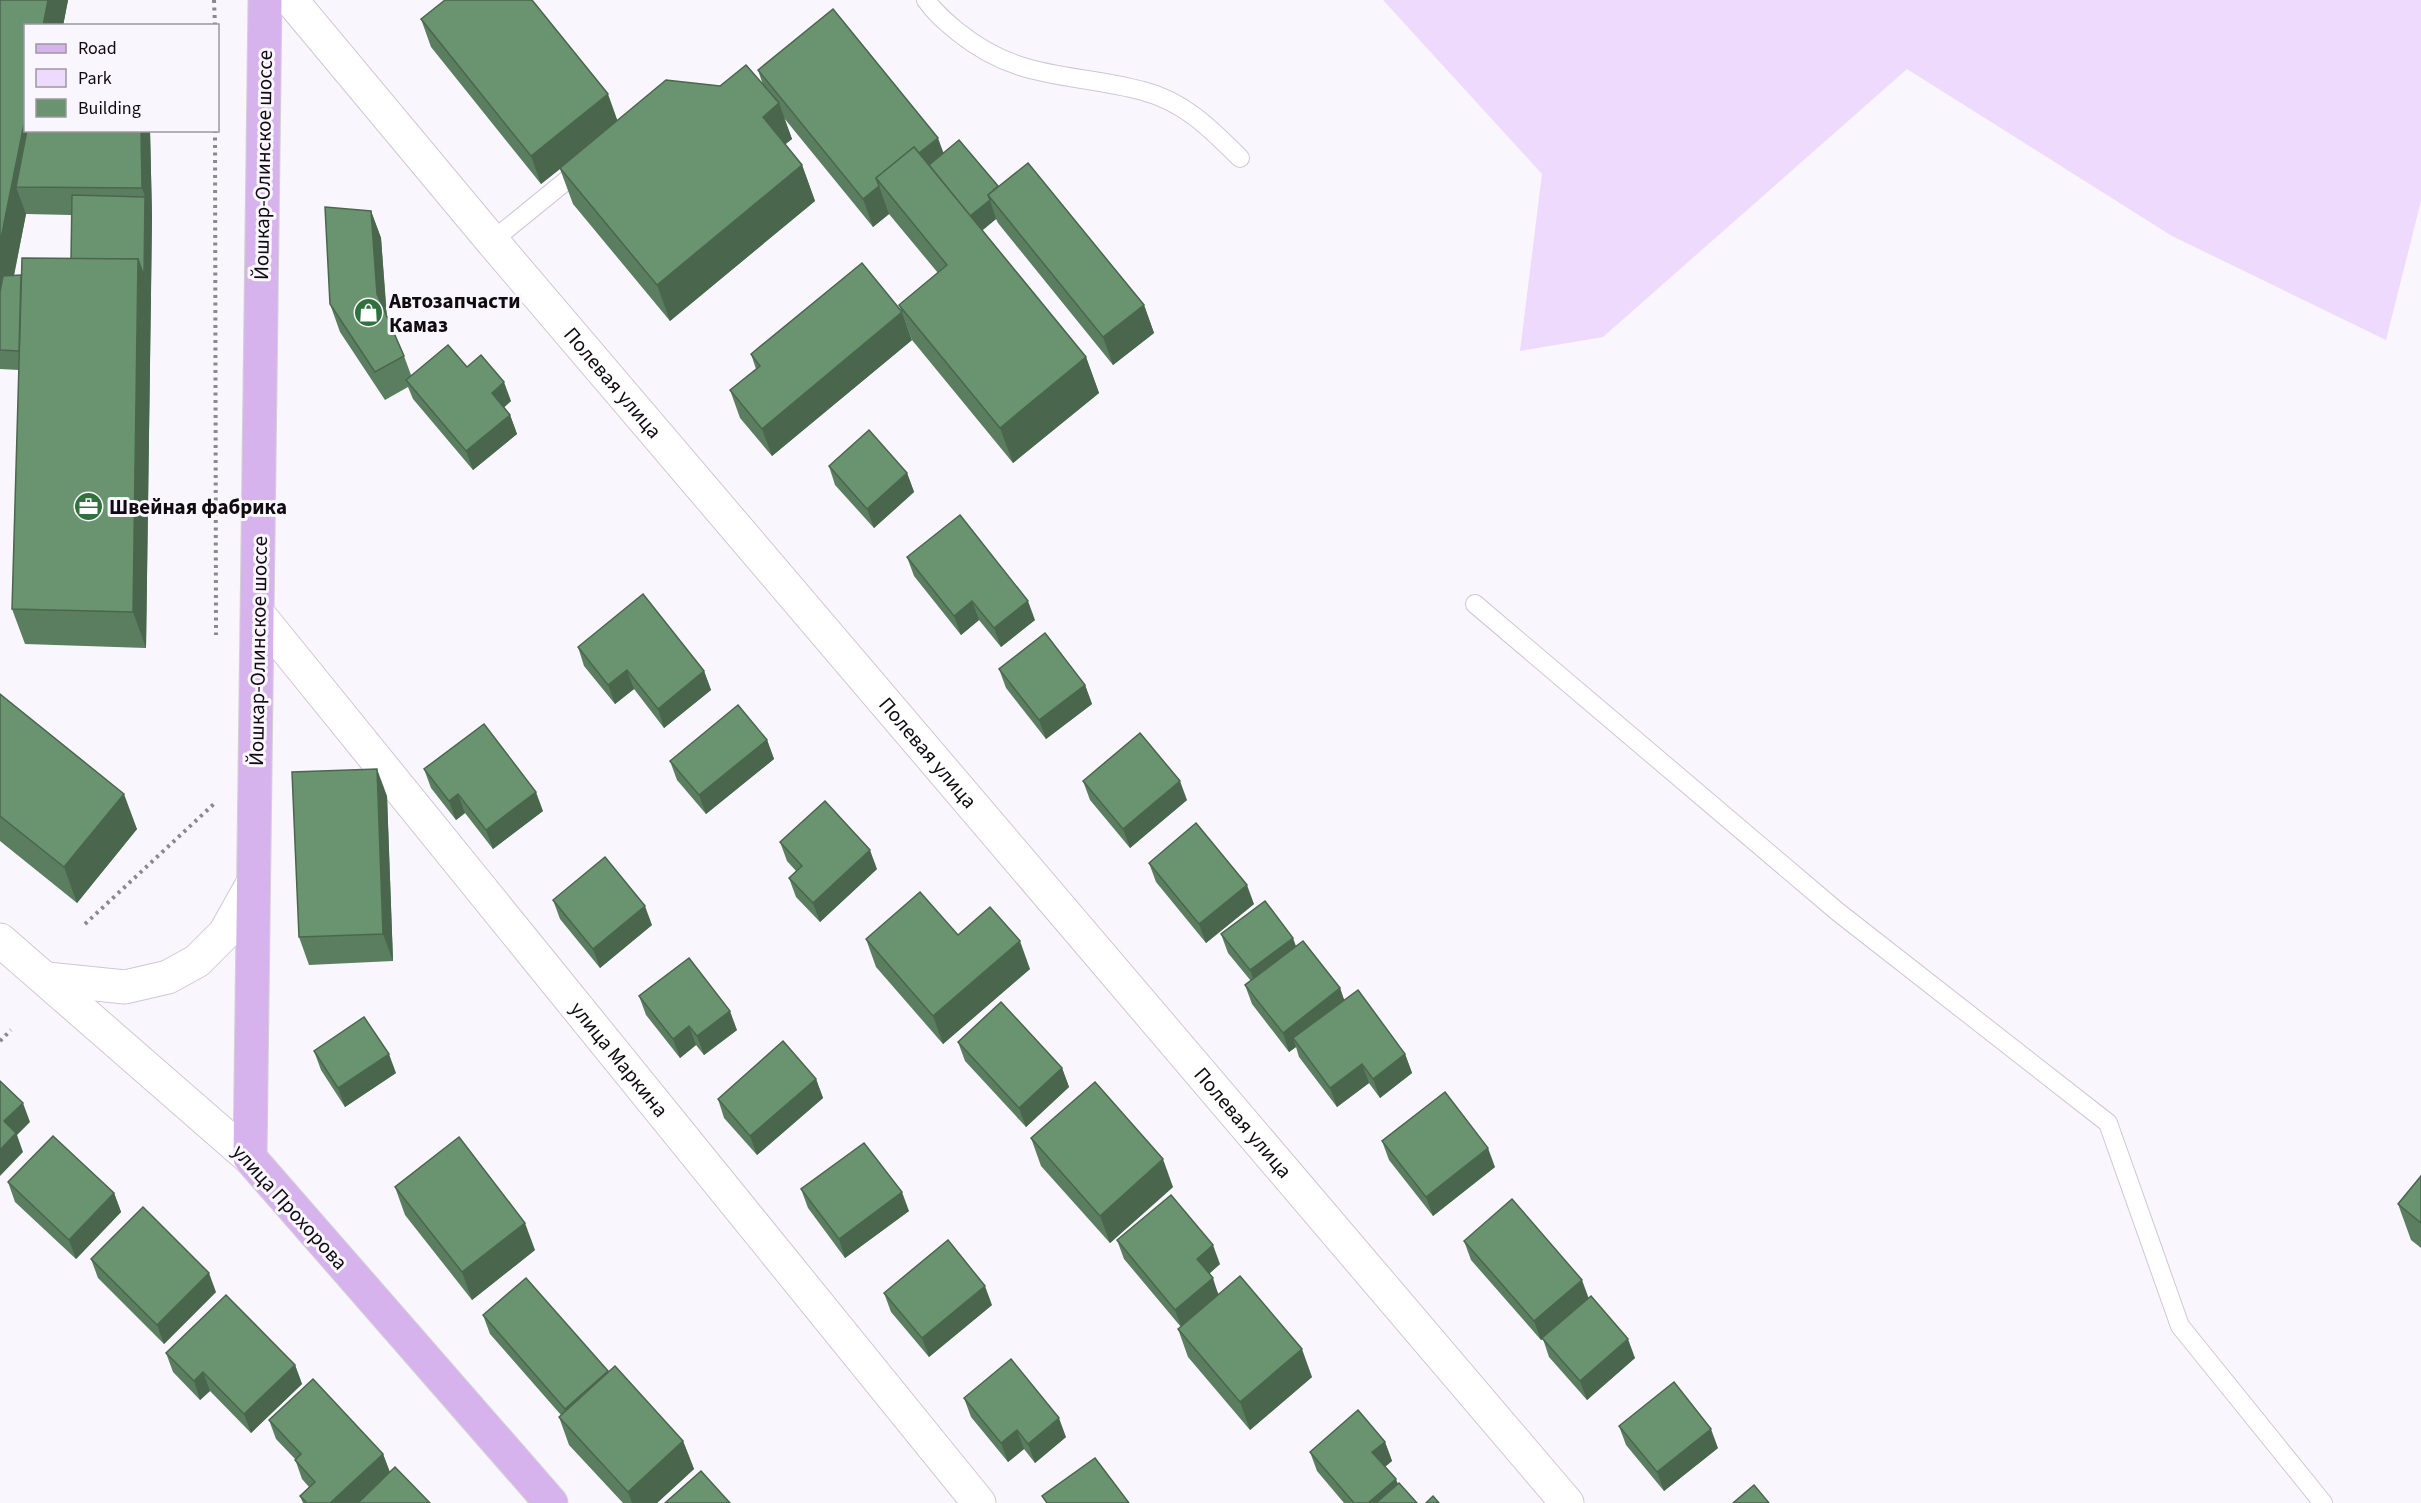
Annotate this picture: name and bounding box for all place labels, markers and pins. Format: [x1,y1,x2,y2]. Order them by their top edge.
place label: Автозапчасти Камаз [388,286,520,340]
shop icon: Автозапчасти Камаз [352,297,384,329]
office icon: Швейная фабрика [72,491,104,523]
place label: Швейная фабрика [109,492,287,522]

